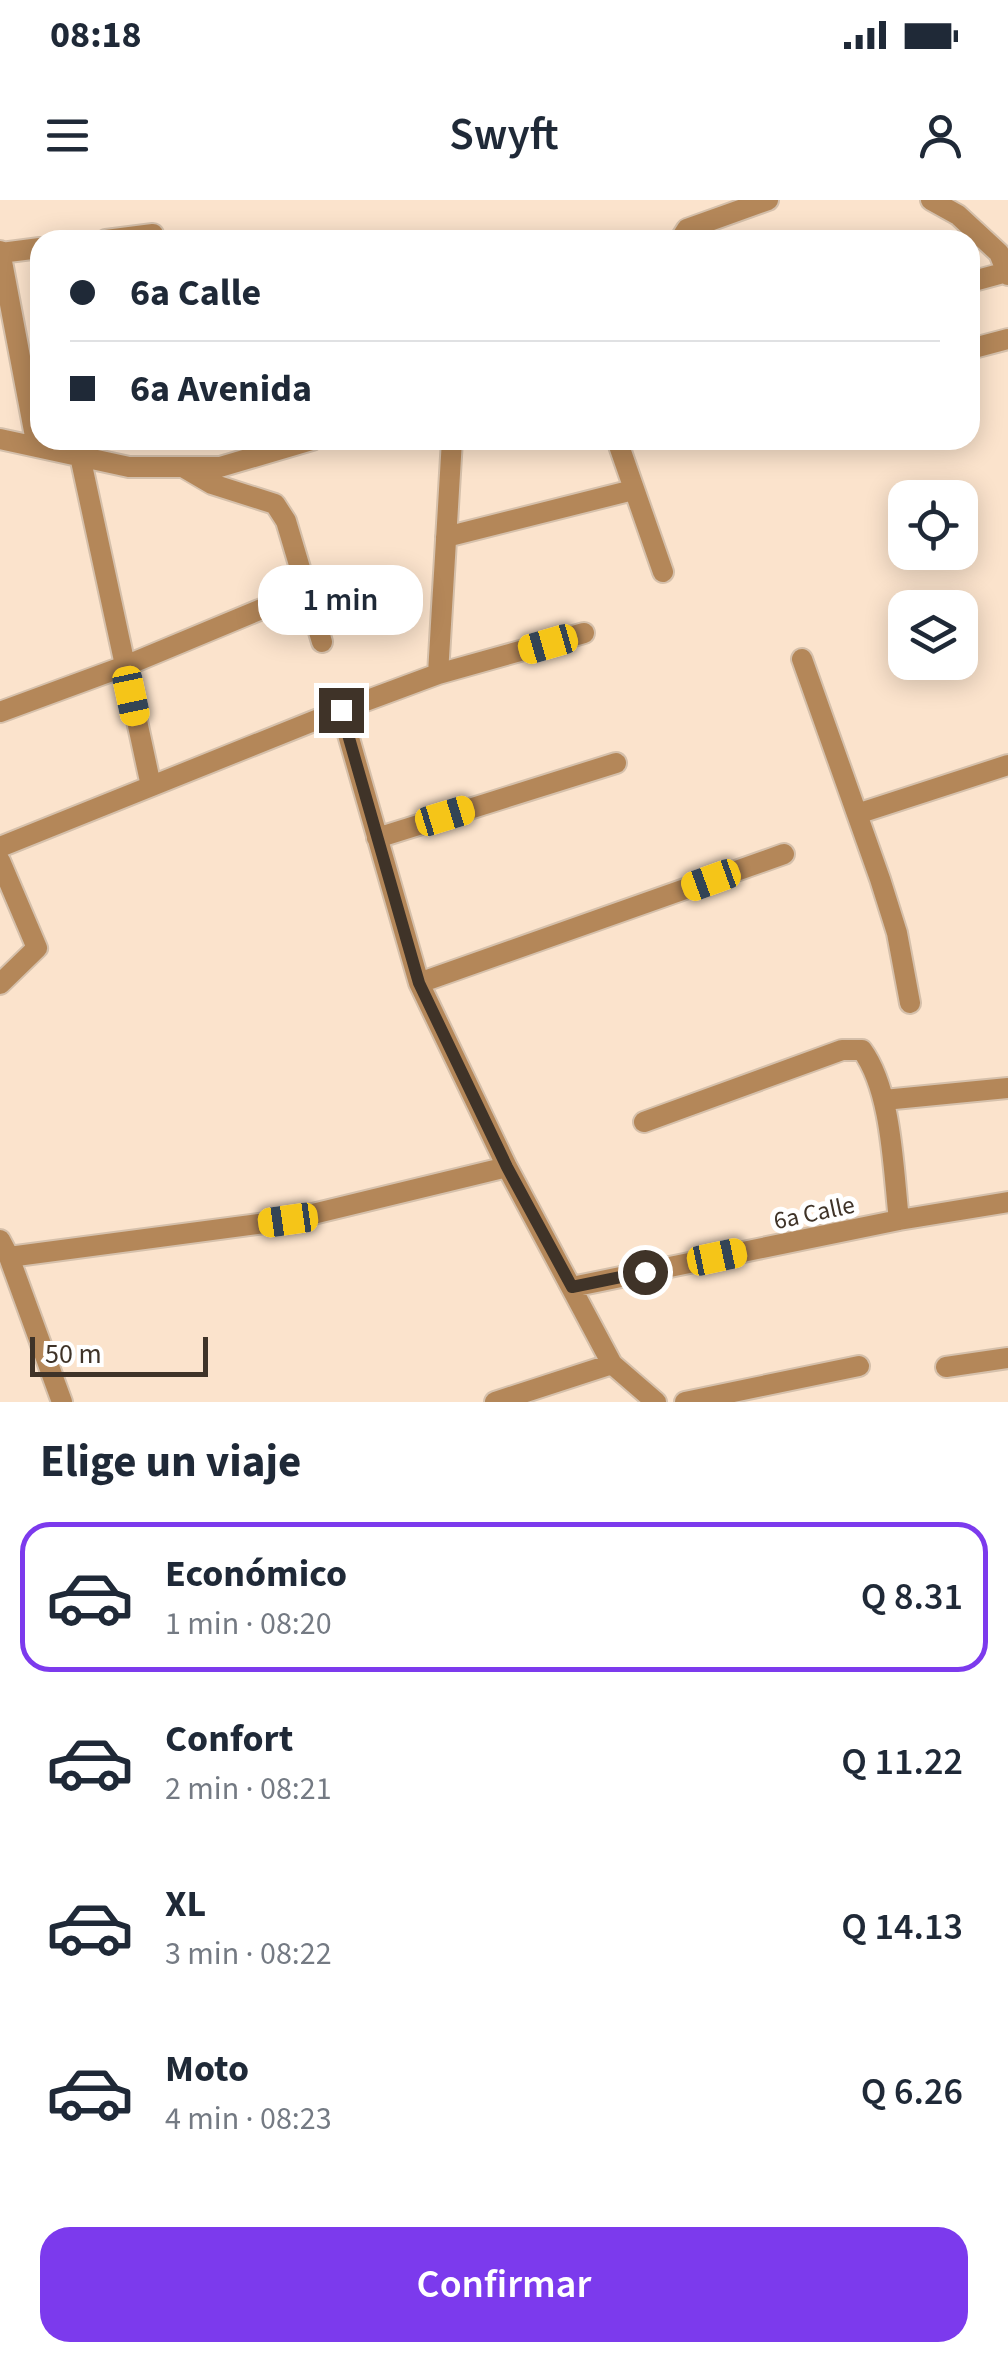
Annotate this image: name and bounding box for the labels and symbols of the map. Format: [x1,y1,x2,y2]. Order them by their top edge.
callout: 1 min [258,565,424,635]
car [515,621,581,667]
car [110,664,152,728]
route end [319,688,364,733]
car [412,793,478,839]
car [678,856,744,904]
street label: 6a Calle [770,1187,858,1239]
car [256,1201,320,1239]
car [685,1236,749,1278]
route start [623,1250,668,1295]
scale bar [30,1332,208,1376]

